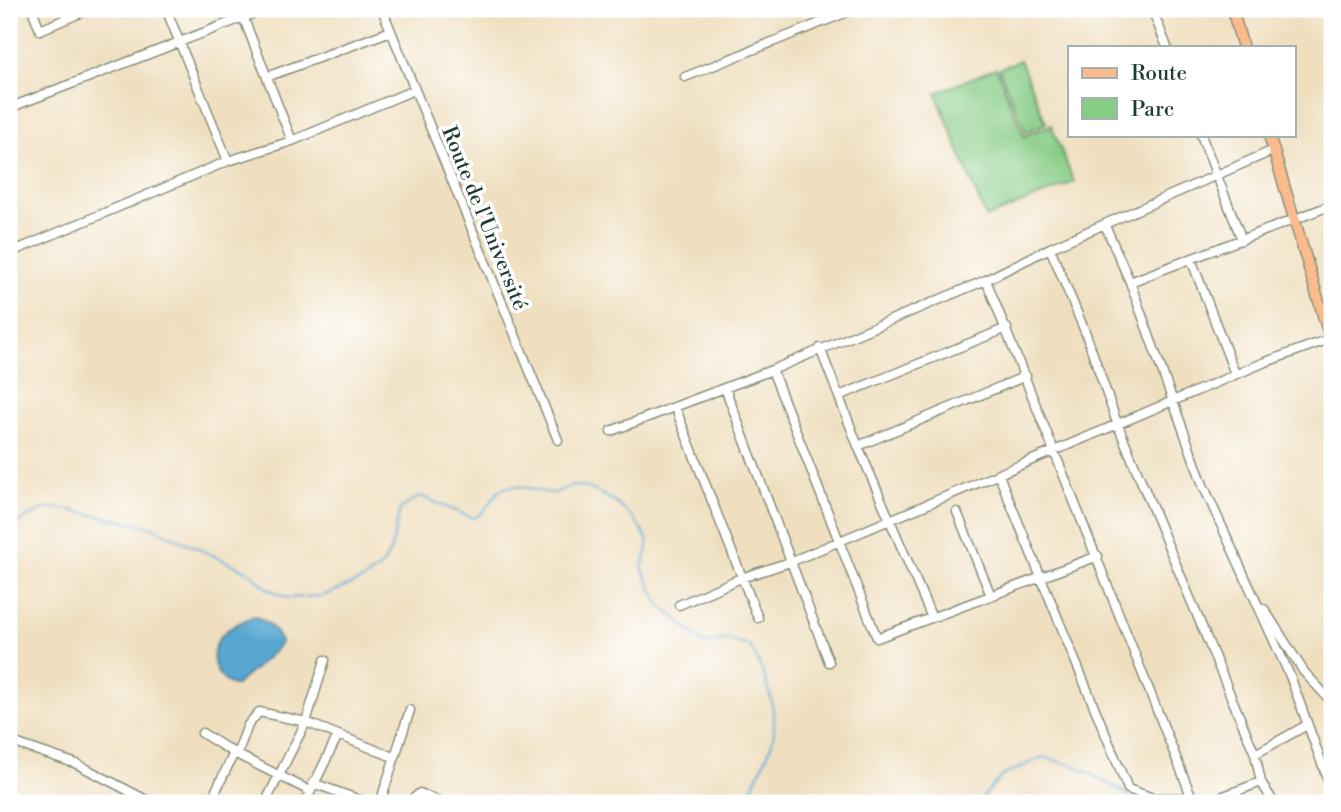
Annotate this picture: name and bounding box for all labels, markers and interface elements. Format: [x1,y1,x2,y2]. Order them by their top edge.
legend [1068,46,1296,136]
text: Route [1131,61,1187,87]
text: Parc [1131,97,1174,123]
street label: Route de l'Université [435,123,533,314]

